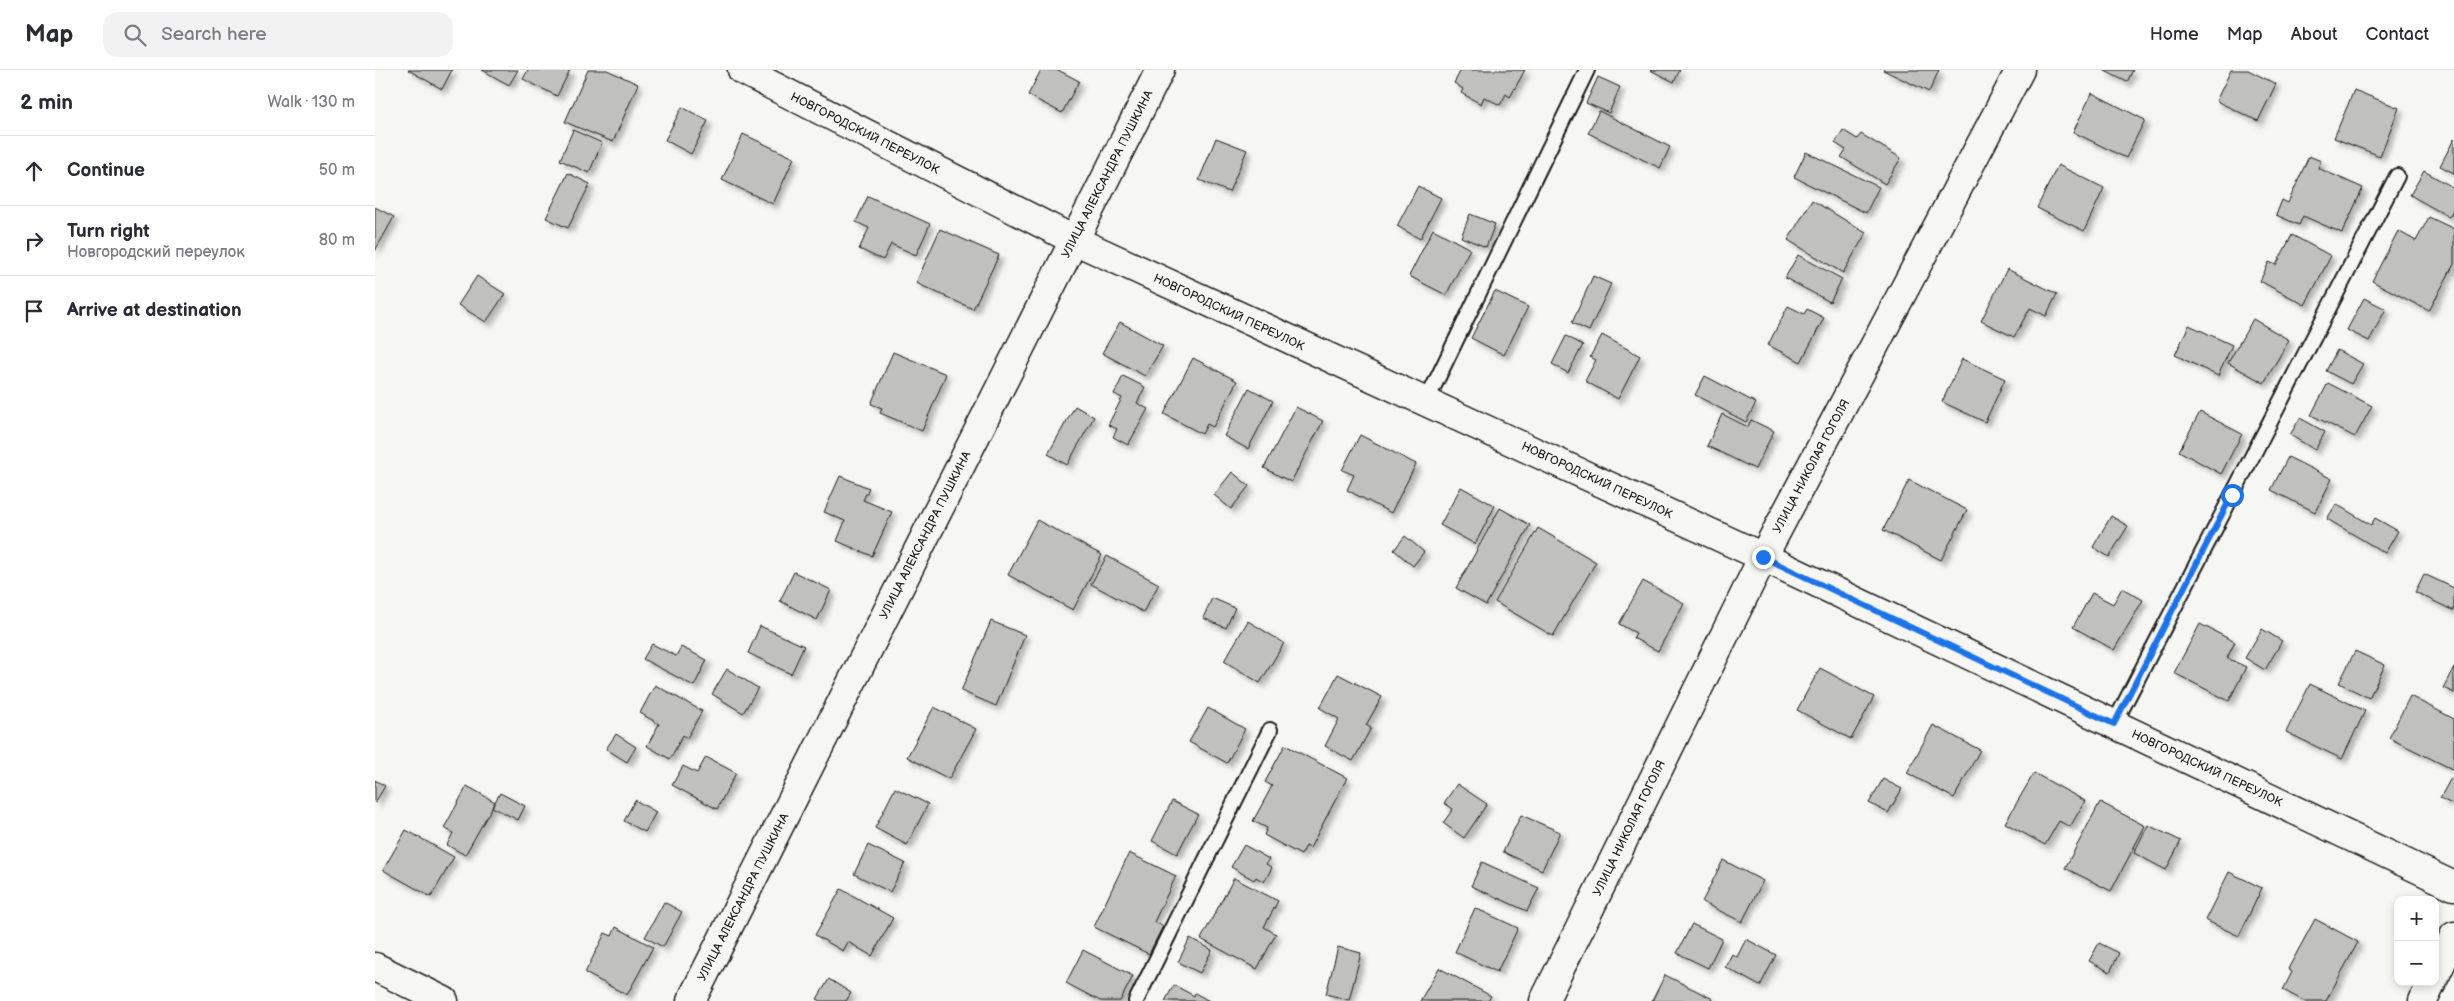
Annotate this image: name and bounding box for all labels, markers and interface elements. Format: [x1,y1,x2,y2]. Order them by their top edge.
search box [103,12,453,57]
text: Map [25,20,73,49]
icon: search [121,21,149,49]
text: Search here [161,23,267,46]
text: Home [2150,24,2199,45]
text: Map [2227,24,2263,45]
text: About [2291,24,2338,45]
text: Contact [2366,24,2429,45]
street label: УЛИЦА АЛЕКСАНДРА ПУШКИНА [1058,87,1157,261]
street label: НОВГОРОДСКИЙ ПЕРЕУЛОК [788,89,942,178]
text: 2 min [20,90,73,115]
text: Walk · 130 m [267,93,355,112]
icon: ahead [20,157,48,185]
text: Continue [67,159,145,182]
text: 50 m [319,161,355,180]
text: Turn right [67,220,150,243]
icon: right [20,227,48,255]
text: 80 m [319,231,355,250]
text: Новгородский переулок [67,243,245,262]
street label: НОВГОРОДСКИЙ ПЕРЕУЛОК [1151,271,1307,354]
icon: arrive [20,297,48,325]
text: Arrive at destination [67,299,242,322]
street label: УЛИЦА НИКОЛАЯ ГОГОЛЯ [1770,397,1853,536]
street label: НОВГОРОДСКИЙ ПЕРЕУЛОК [1519,439,1675,522]
street label: УЛИЦА АЛЕКСАНДРА ПУШКИНА [876,448,975,622]
route start [2221,484,2244,507]
route end [1752,546,1775,569]
street label: НОВГОРОДСКИЙ ПЕРЕУЛОК [2129,727,2285,810]
street label: УЛИЦА НИКОЛАЯ ГОГОЛЯ [1590,758,1669,899]
street label: УЛИЦА АЛЕКСАНДРА ПУШКИНА [694,810,793,984]
map controls [2394,896,2439,986]
button: + [2394,896,2439,941]
button: − [2394,941,2439,986]

